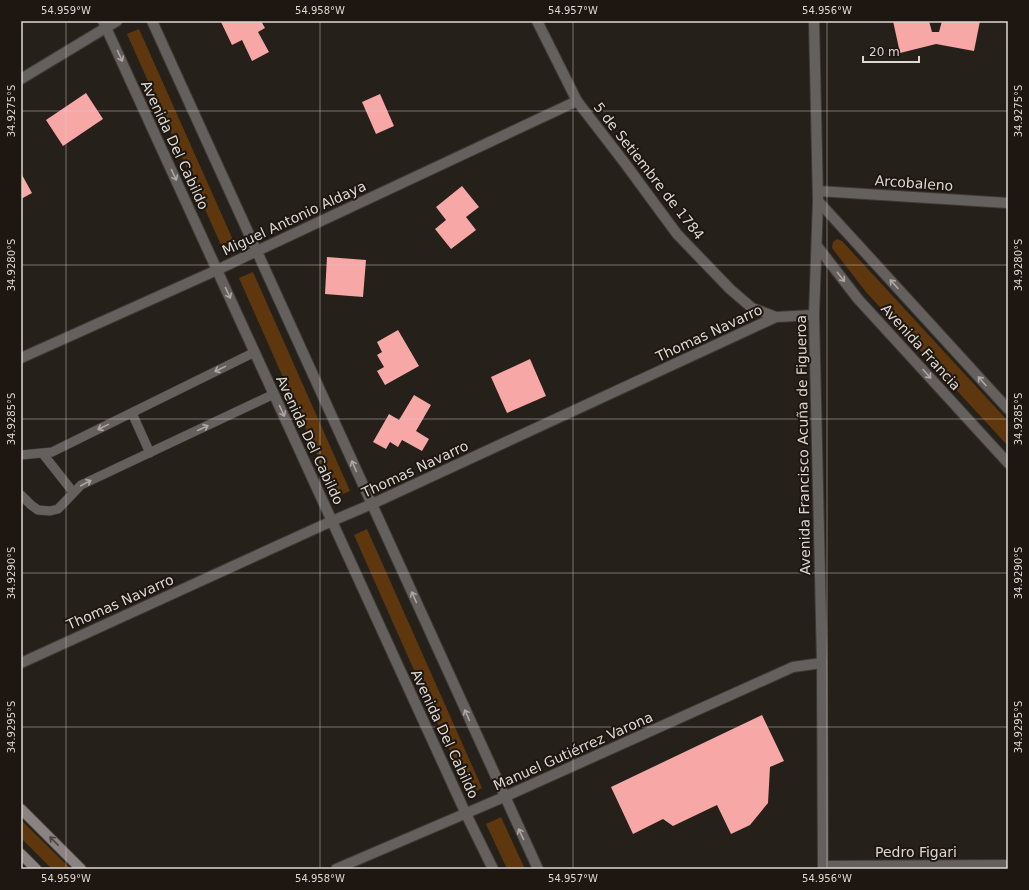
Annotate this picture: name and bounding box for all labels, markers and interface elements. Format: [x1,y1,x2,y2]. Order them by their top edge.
text: 54.959°W [41,5,91,16]
text: 54.958°W [295,5,345,16]
text: 54.957°W [548,5,598,16]
text: 54.956°W [802,5,852,16]
scale bar [863,38,919,64]
text: 20 m [869,45,900,59]
one-way arrow [117,50,124,62]
street label: Avenida Del Cabildo [138,78,212,212]
text: 34.9275°S [6,85,17,137]
text: 34.9275°S [1013,85,1024,137]
street label: 5 de Setiembre de 1784 [591,99,708,243]
one-way arrow [171,168,178,180]
street label: Arcobaleno [874,172,954,194]
street label: Miguel Antonio Aldaya [220,178,368,258]
text: 34.9280°S [6,239,17,291]
text: 34.9280°S [1013,239,1024,291]
one-way arrow [837,271,845,282]
one-way arrow [890,279,899,290]
one-way arrow [225,287,232,299]
street label: Avenida Francia [878,300,964,394]
street label: Thomas Navarro [652,301,765,365]
street label: Avenida Francisco Acuña de Figueroa [793,315,813,575]
one-way arrow [214,366,226,373]
one-way arrow [922,369,931,379]
street label: Avenida Del Cabildo [273,373,347,507]
one-way arrow [977,375,986,386]
text: 34.9285°S [6,393,17,445]
text: 34.9285°S [1013,393,1024,445]
one-way arrow [279,405,286,417]
one-way arrow [97,424,109,431]
one-way arrow [197,424,209,431]
street label: Thomas Navarro [358,437,471,501]
one-way arrow [350,460,357,472]
one-way arrow [80,479,92,487]
text: 34.9290°S [6,547,17,599]
text: 34.9290°S [1013,547,1024,599]
street label: Thomas Navarro [63,571,176,633]
one-way arrow [410,591,417,603]
street label: Avenida Del Cabildo [408,667,482,801]
text: 34.9295°S [6,701,17,753]
text: 34.9295°S [1013,701,1024,753]
street label: Manuel Gutiérrez Varona [491,709,655,793]
one-way arrow [463,710,470,722]
one-way arrow [517,828,524,840]
one-way arrow [49,837,59,846]
street label: Pedro Figari [875,844,957,860]
text: 54.959°W [41,873,91,884]
text: 54.958°W [295,873,345,884]
text: 54.957°W [548,873,598,884]
text: 54.956°W [802,873,852,884]

